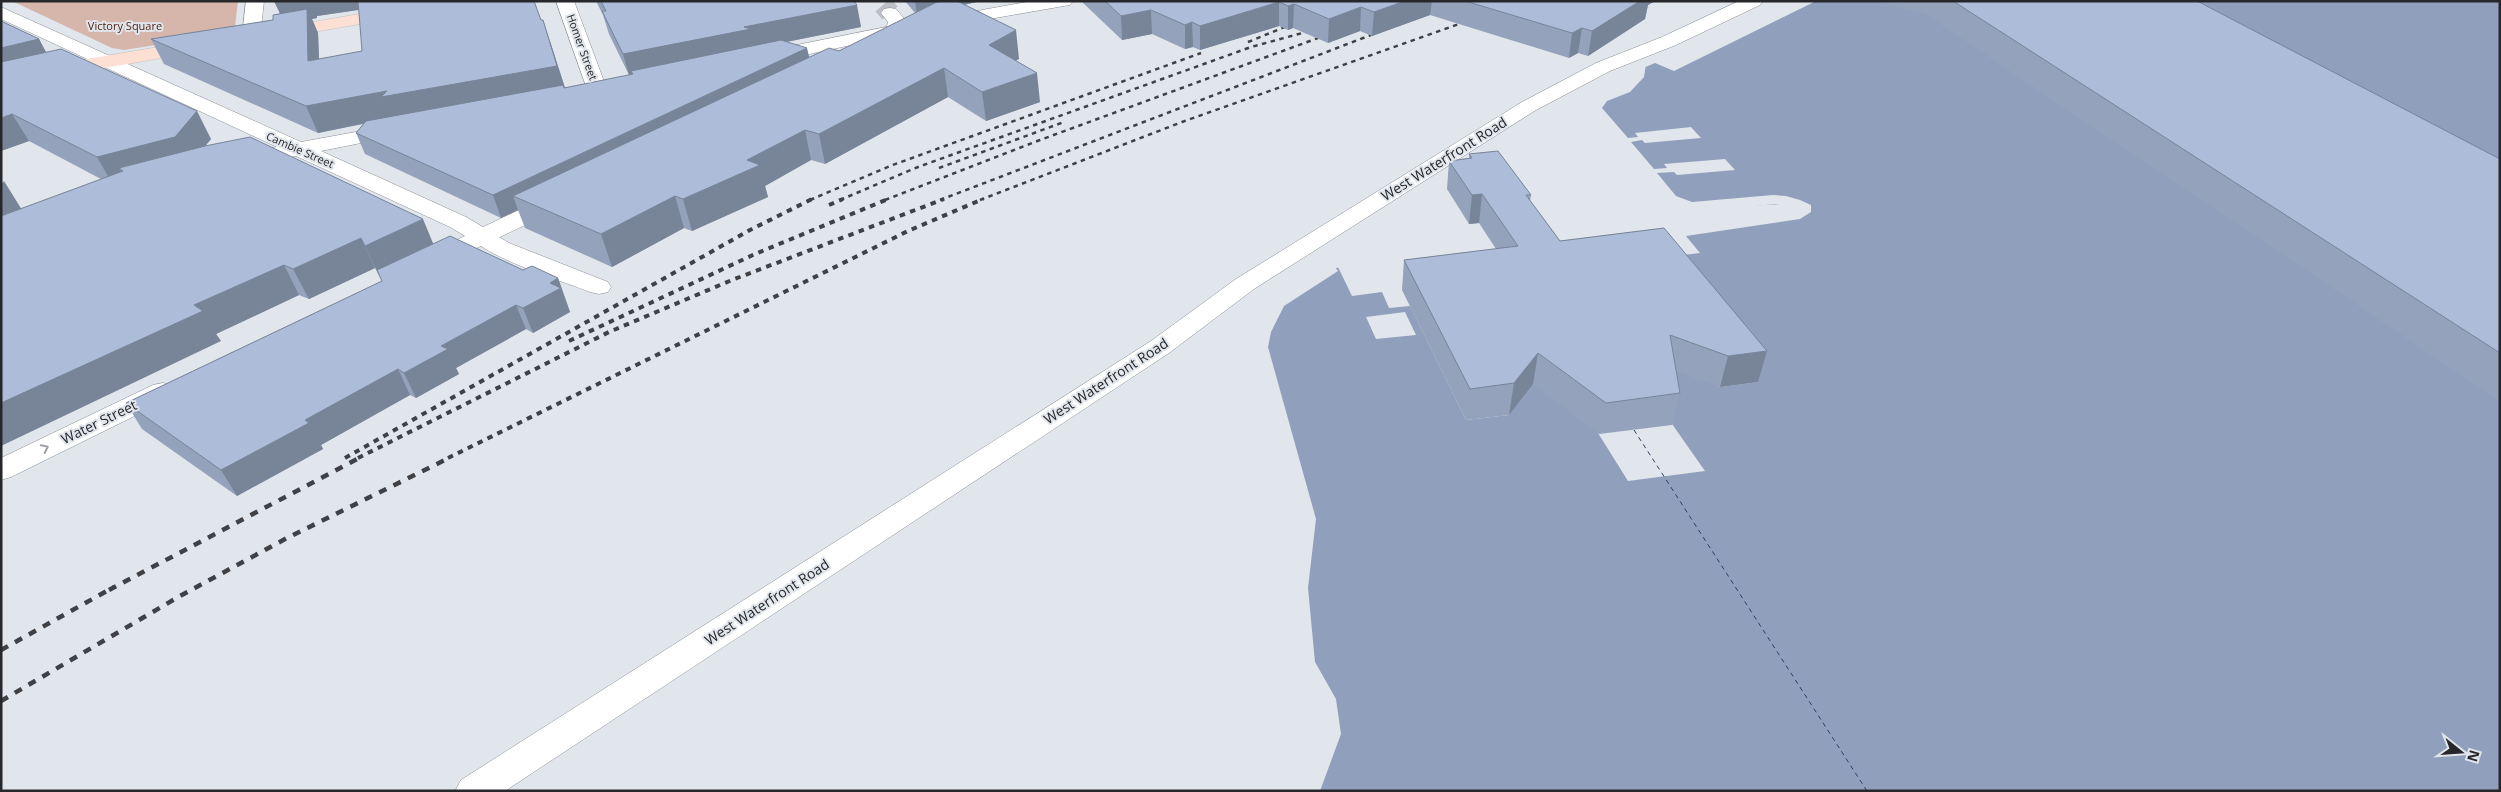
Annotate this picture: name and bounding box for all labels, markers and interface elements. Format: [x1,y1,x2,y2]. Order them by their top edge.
street label: Homer Street [564,12,601,82]
park label: Victory Square [88,18,162,33]
street label: West Waterfront Road [1377,112,1510,205]
street label: Cambie Street [264,128,336,171]
street label: West Waterfront Road [1040,333,1172,428]
street label: Water Street [58,395,140,448]
one-way arrow [40,444,49,455]
street label: West Waterfront Road [701,554,833,649]
north arrow [2436,727,2486,777]
text: N [2463,748,2485,764]

